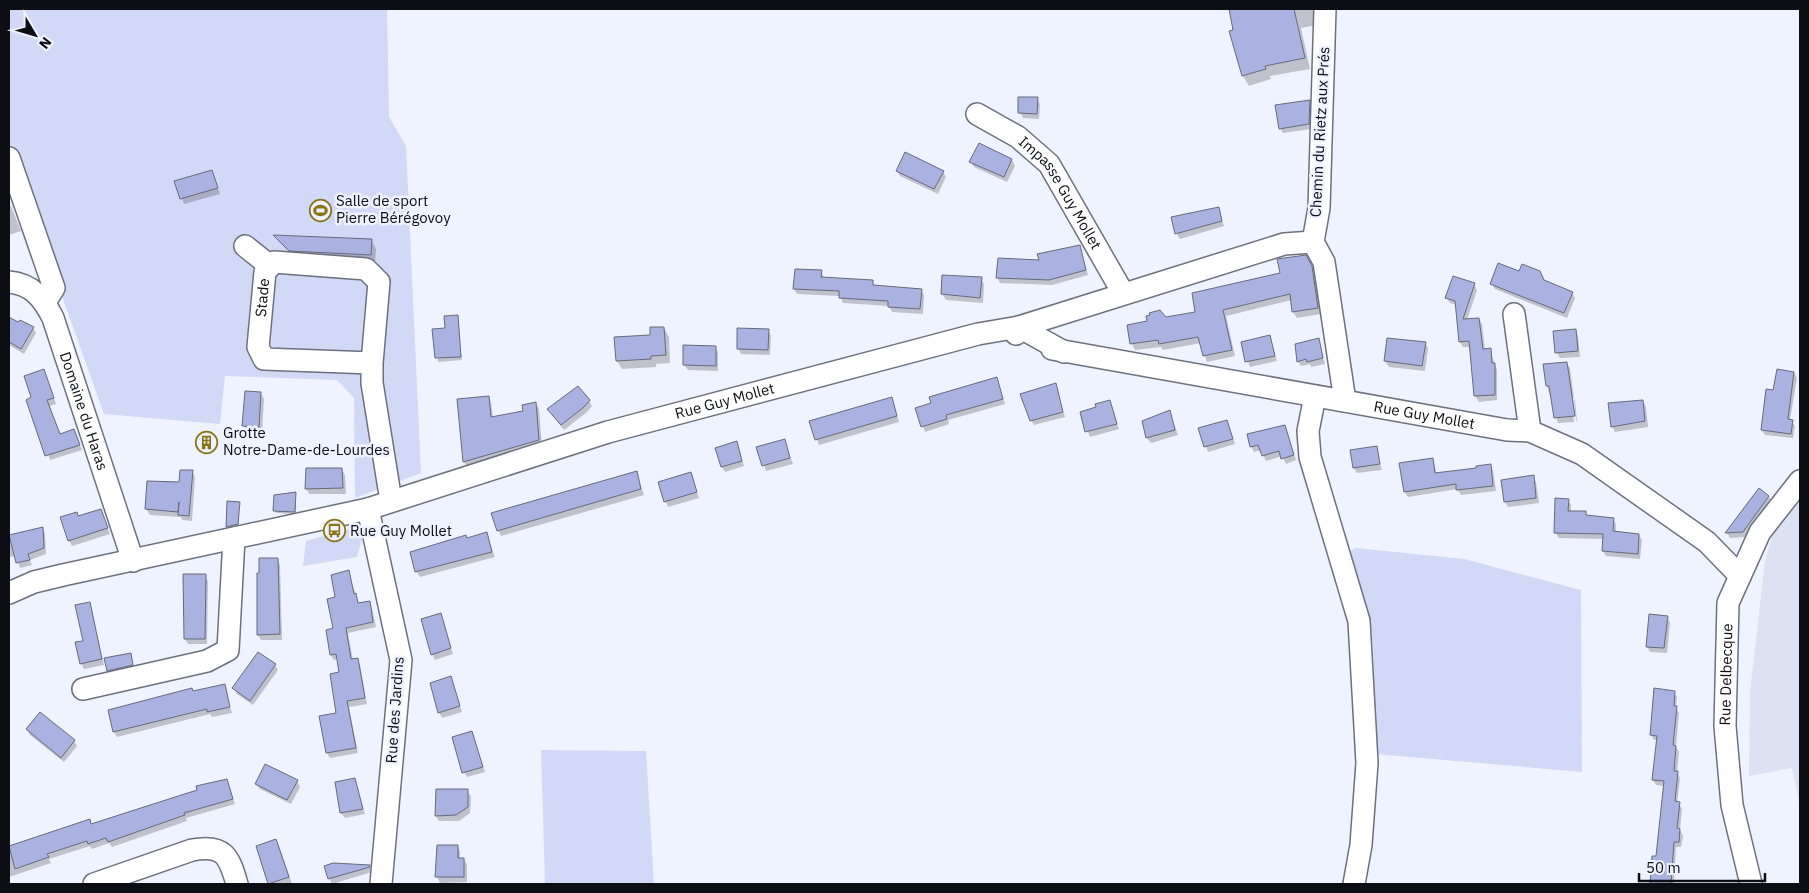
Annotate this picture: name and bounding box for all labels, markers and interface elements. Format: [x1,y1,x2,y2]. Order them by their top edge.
north arrow [10,10,60,60]
text: N [35,33,55,53]
street label: Chemin du Rietz aux Prés [1306,46,1333,218]
street label: Impasse Guy Mollet [1015,132,1106,253]
place label: Salle de sport Pierre Bérégovoy [336,191,451,227]
sports icon: Salle de sport Pierre Bérégovoy [308,198,332,222]
street label: Stade [251,277,273,318]
street label: Domaine du Haras [56,349,113,473]
street label: Rue Guy Mollet [673,378,776,423]
street label: Rue Guy Mollet [1372,396,1476,433]
place label: Grotte Notre-Dame-de-Lourdes [223,423,390,459]
building icon: Grotte Notre-Dame-de-Lourdes [195,430,219,454]
bus stop icon: Rue Guy Mollet [322,519,346,543]
place label: Rue Guy Mollet [350,521,452,540]
street label: Rue Delbecque [1715,623,1736,726]
street label: Rue des Jardins [381,656,408,764]
scale bar [1639,850,1765,882]
text: 50 m [1646,858,1681,877]

